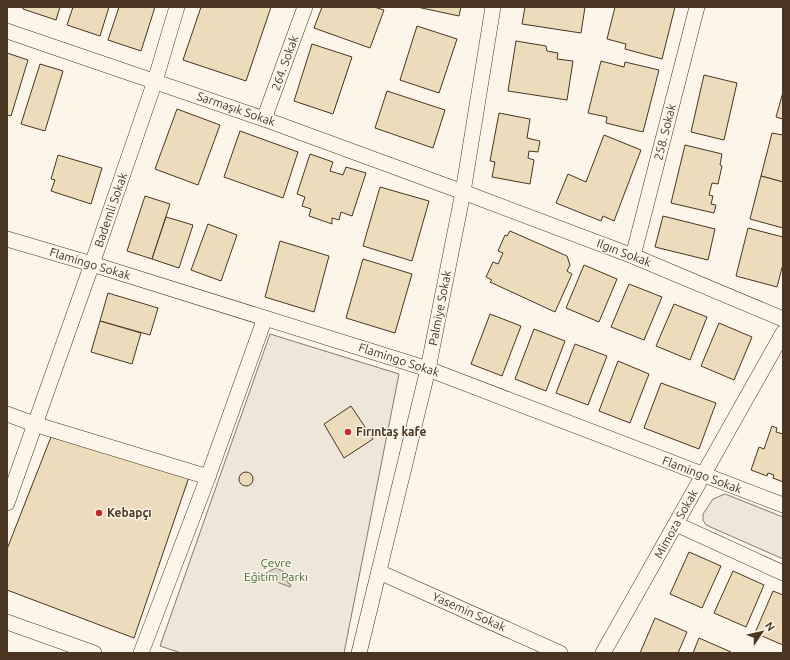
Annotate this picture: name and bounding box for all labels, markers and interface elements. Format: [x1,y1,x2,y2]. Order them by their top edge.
street label: 264. Sokak [269,34,300,92]
street label: Sarmaşık Sokak [195,89,277,128]
street label: 258. Sokak [651,102,678,161]
street label: Bademli Sokak [92,171,129,249]
street label: Ilgın Sokak [595,236,653,269]
street label: Flamingo Sokak [48,245,132,282]
street label: Palmiye Sokak [426,269,453,347]
street label: Flamingo Sokak [357,340,441,379]
place label: Fırıntaş kafe [356,425,426,440]
marker: Fırıntaş kafe [343,427,353,437]
street label: Flamingo Sokak [661,453,744,496]
street label: Mimoza Sokak [651,487,700,560]
place label: Kebapçı [107,506,152,521]
marker: Kebapçı [94,508,104,518]
park label: Çevre Eğitim Parkı [244,556,308,583]
street label: Yasemin Sokak [430,590,508,634]
north arrow [742,612,782,652]
text: N [763,619,777,633]

